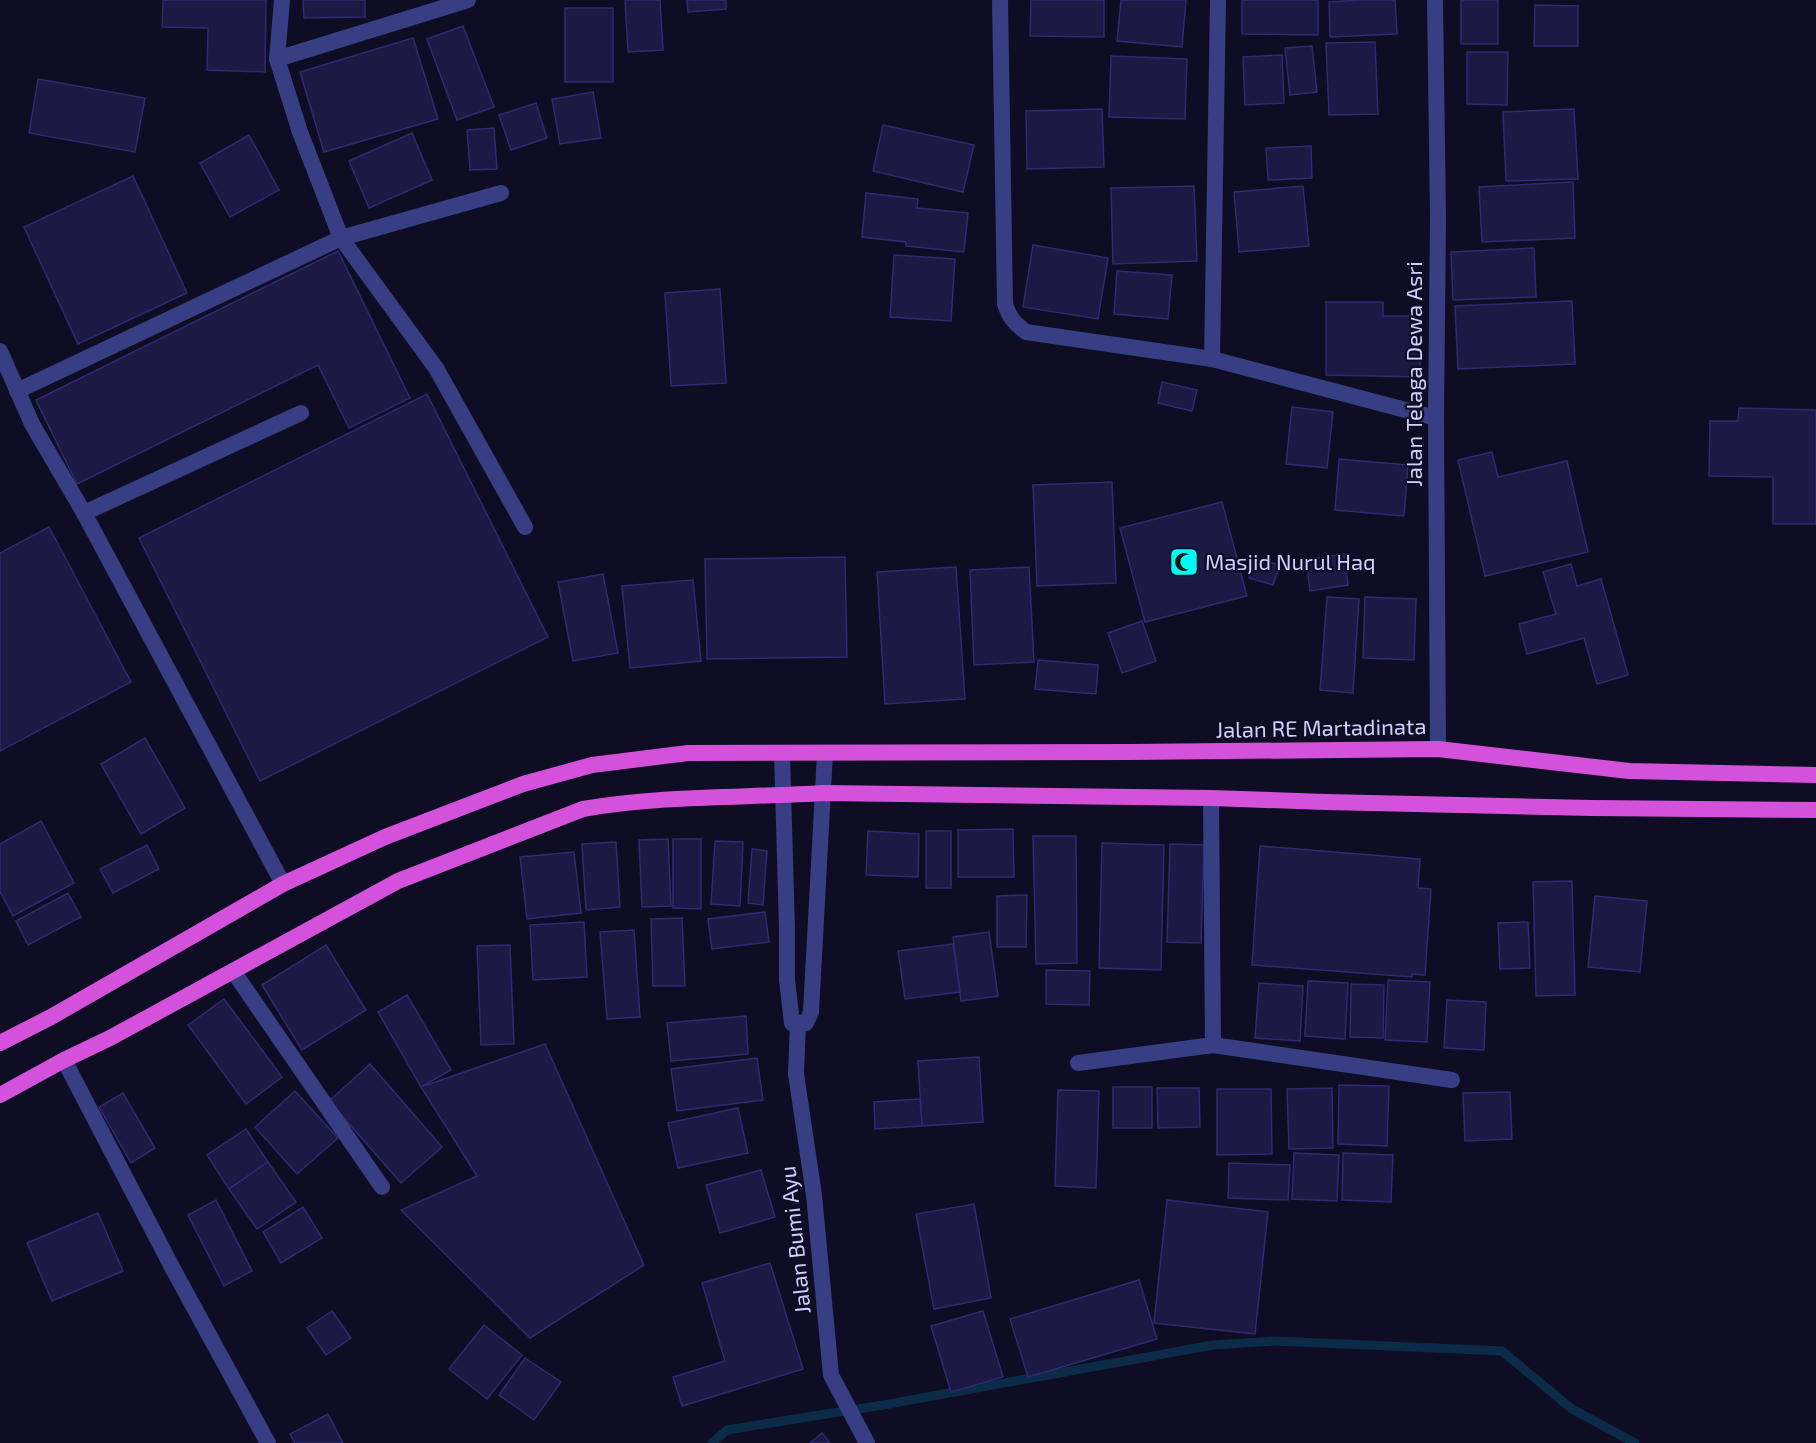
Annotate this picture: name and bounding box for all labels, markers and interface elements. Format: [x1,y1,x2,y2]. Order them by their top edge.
street label: Jalan Telaga Dewa Asri [1400,261,1426,487]
mosque icon: Masjid Nurul Haq [1168,546,1200,578]
place label: Masjid Nurul Haq [1205,548,1376,575]
street label: Jalan RE Martadinata [1215,712,1427,742]
street label: Jalan Bumi Ayu [773,1165,815,1315]

